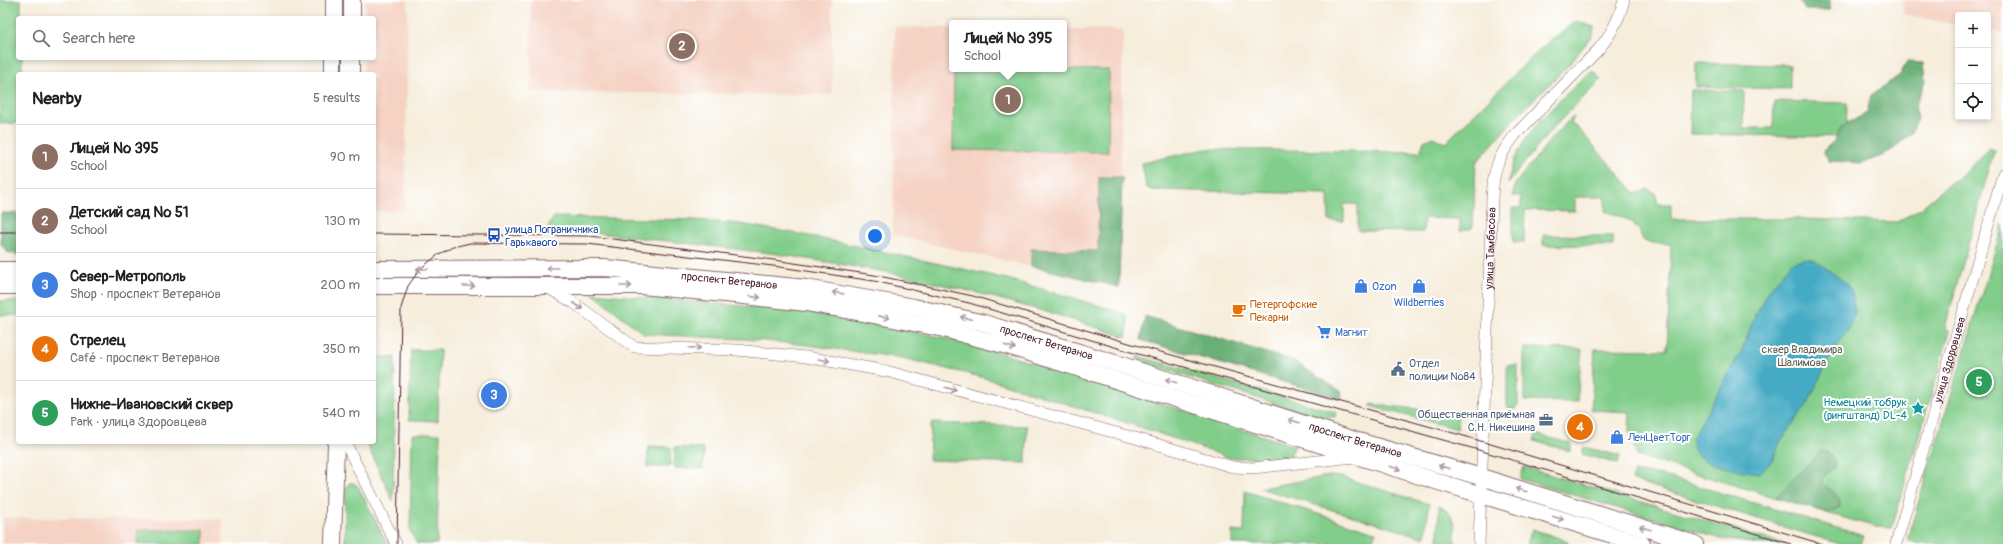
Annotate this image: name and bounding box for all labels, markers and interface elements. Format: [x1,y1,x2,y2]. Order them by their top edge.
map controls [1955,12,1991,120]
button: + [1955,12,1991,48]
search box [16,16,376,60]
popup [949,20,1067,72]
icon: search [30,27,52,49]
text: Search here [62,29,135,48]
text: Лицей № 395 [964,29,1052,48]
pin: 2 [669,31,695,61]
text: School [964,48,1001,64]
button: − [1955,48,1991,84]
button: locate [1955,84,1991,120]
pin: 1 [995,85,1021,115]
text: Nearby [32,88,81,109]
text: 5 results [313,90,360,106]
text: Лицей № 395 [70,139,159,158]
text: 1 [42,149,48,165]
text: 90 m [330,149,360,165]
text: School [70,158,107,174]
text: Детский сад № 51 [70,203,189,222]
street label: улица Тамбасова [1482,207,1498,290]
text: 2 [41,213,49,229]
text: 130 m [324,213,360,229]
text: School [70,222,107,238]
place label: улица Пограничника Гарькавого [504,223,598,249]
your location [865,226,885,246]
bus stop icon: улица Пограничника Гарькавого [486,227,502,243]
one-way arrow [546,264,559,272]
one-way arrow [416,265,429,273]
text: Север-Метрополь [70,267,186,286]
street label: проспект Ветеранов [681,269,778,292]
text: 3 [41,277,49,293]
text: 200 m [321,277,360,293]
shop icon: Ozon [1353,278,1369,294]
shop icon: Wildberries [1411,278,1427,294]
place label: Ozon [1372,280,1397,293]
one-way arrow [462,282,475,290]
one-way arrow [619,282,632,290]
text: Shop · проспект Ветеранов [70,286,221,302]
one-way arrow [832,289,845,297]
one-way arrow [748,293,761,301]
place label: Wildberries [1394,296,1444,309]
place label: Петергофские Пекарни [1250,298,1318,324]
one-way arrow [572,302,583,310]
cafe icon: Петергофские Пекарни [1231,302,1247,318]
one-way arrow [877,313,890,321]
one-way arrow [960,314,973,322]
street label: улица Здоровцева [1931,315,1968,405]
street label: проспект Ветеранов [999,322,1095,363]
supermarket icon: Магнит [1316,324,1332,340]
place label: Магнит [1335,326,1368,339]
text: Стрелец [70,331,126,350]
text: 4 [41,341,49,357]
text: 350 m [322,341,360,357]
park label: сквер Владимира Шалимова [1762,343,1842,369]
one-way arrow [1004,344,1017,351]
one-way arrow [688,345,701,352]
text: Café · проспект Ветеранов [70,350,220,366]
one-way arrow [817,356,830,364]
place label: Отдел полиции №84 [1409,357,1476,383]
public building icon: Отдел полиции №84 [1390,361,1406,377]
pin: 5 [1966,367,1992,397]
one-way arrow [1165,376,1177,384]
pin: 3 [481,380,507,410]
one-way arrow [944,386,957,393]
text: Нижне-Ивановский сквер [70,395,233,414]
place label: Немецкий тобрук (рингштанд) DL-4 [1823,396,1908,422]
place icon: Немецкий тобрук (рингштанд) DL-4 [1910,400,1926,416]
text: 5 [41,405,49,421]
text: 540 m [322,405,360,421]
place label: Общественная приёмная С.Н. Никешина [1417,408,1535,434]
office icon: Общественная приёмная С.Н. Никешина [1538,412,1554,428]
pin: 4 [1567,412,1593,442]
text: Park · улица Здоровцева [70,414,207,430]
one-way arrow [1289,416,1301,424]
street label: проспект Ветеранов [1307,419,1404,460]
shop icon: ЛенЦветТорг [1609,429,1625,445]
place label: ЛенЦветТорг [1627,431,1691,444]
one-way arrow [1437,463,1450,470]
one-way arrow [1388,465,1401,472]
one-way arrow [1514,486,1527,493]
one-way arrow [1551,515,1564,522]
one-way arrow [1638,524,1651,531]

